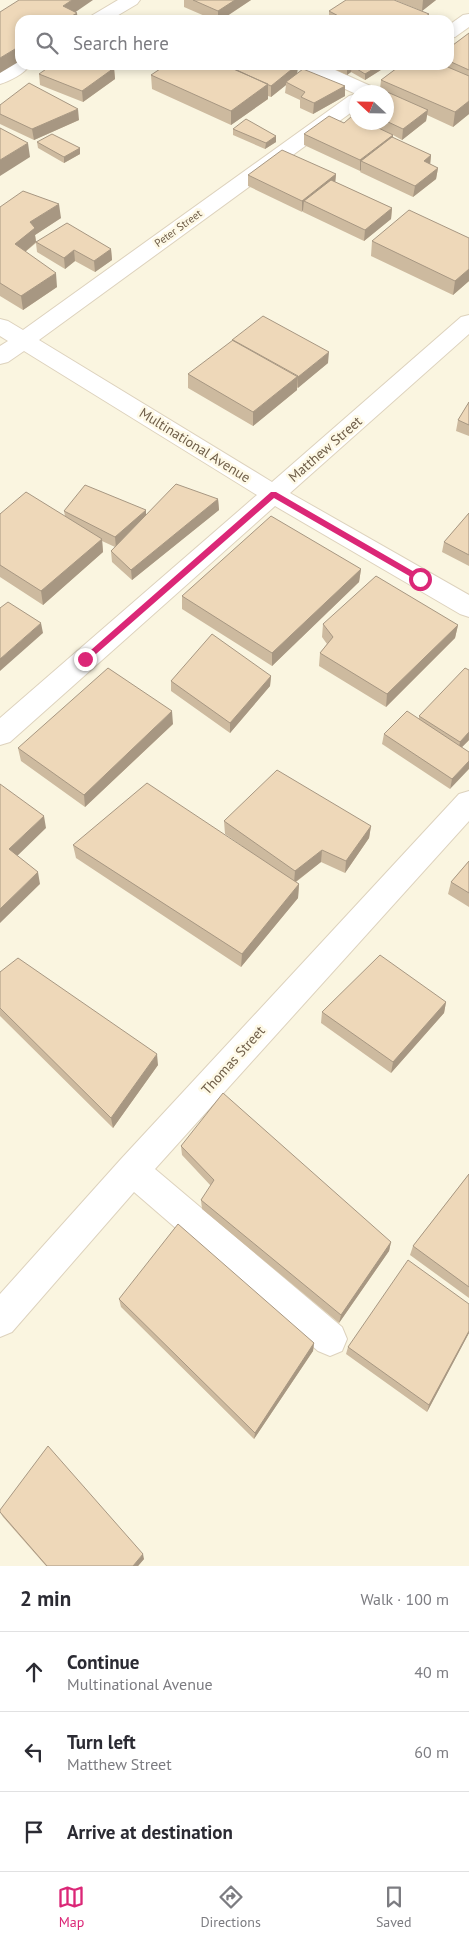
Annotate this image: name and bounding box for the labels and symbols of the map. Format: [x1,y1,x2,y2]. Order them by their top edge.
north arrow [349,85,394,130]
street label: Peter Street [152,206,205,250]
street label: Multinational Avenue [136,404,254,486]
street label: Matthew Street [285,412,366,486]
route start [409,568,432,591]
route end [74,648,97,671]
street label: Thomas Street [197,1022,269,1098]

